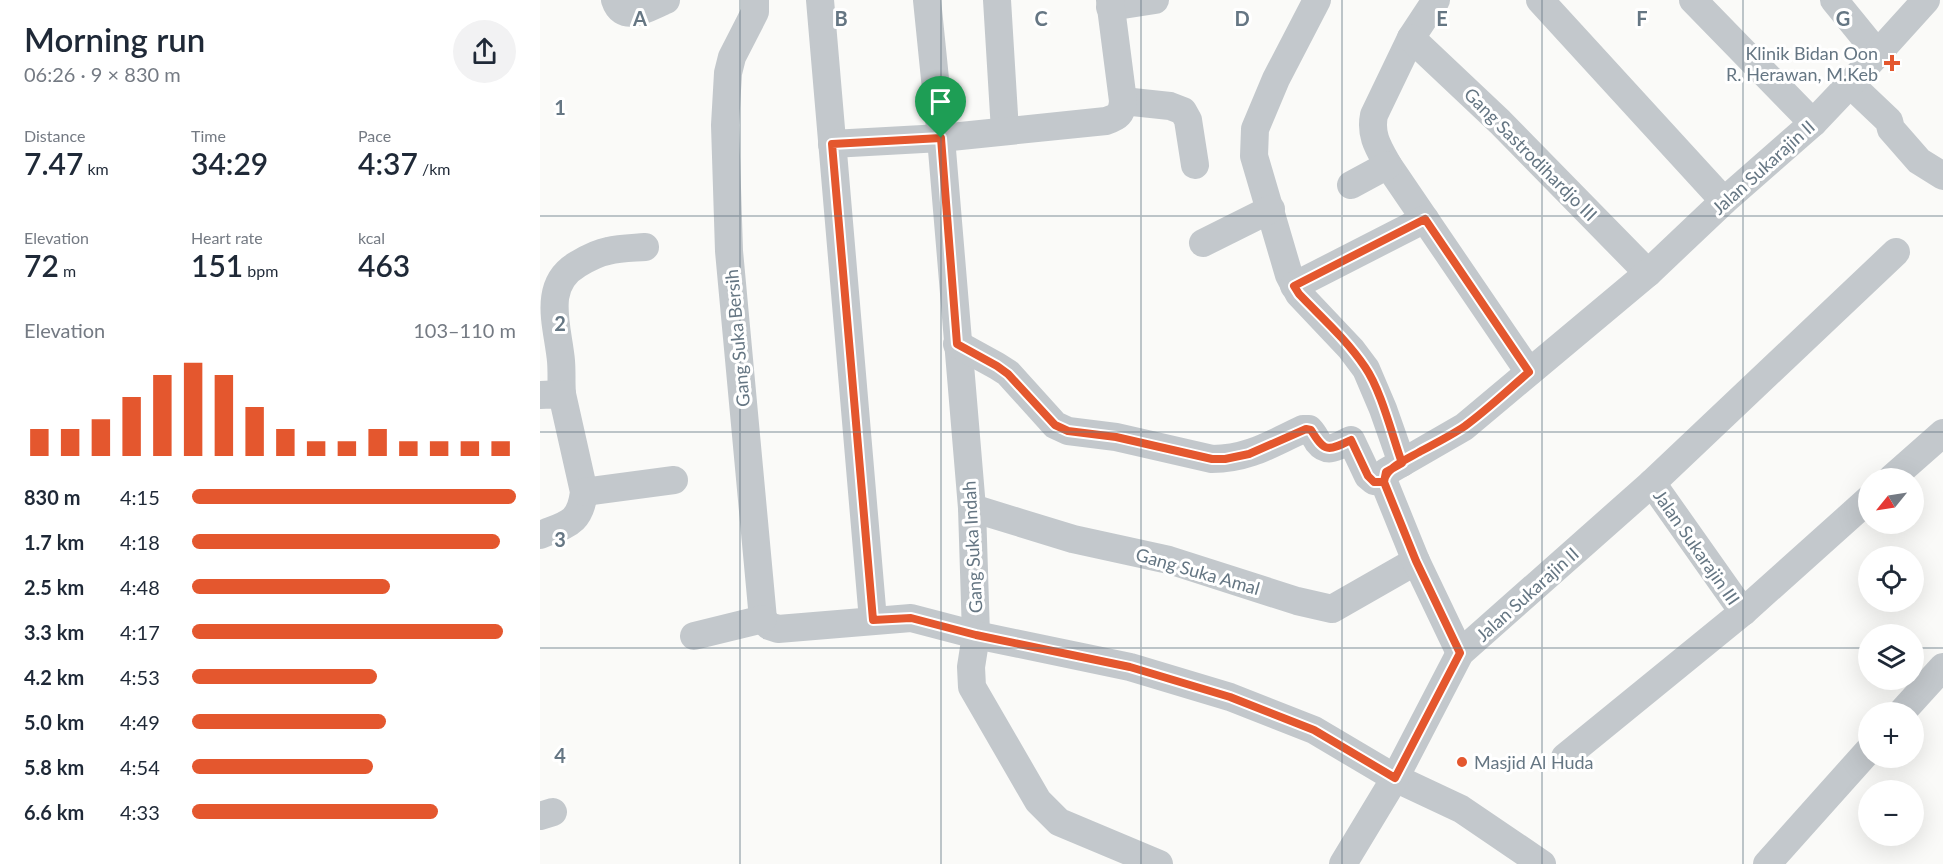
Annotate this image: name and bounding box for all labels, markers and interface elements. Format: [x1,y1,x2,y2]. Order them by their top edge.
text: A [632,6,647,30]
text: B [834,6,848,30]
text: C [1034,6,1048,30]
text: D [1234,6,1250,30]
text: E [1436,6,1448,30]
text: F [1636,6,1648,30]
text: G [1836,6,1850,30]
text: Morning run [24,19,205,59]
button: share [453,20,516,83]
place label: Klinik Bidan Oon R. Herawan, M.Keb [1726,42,1878,85]
marker: Klinik Bidan Oon R. Herawan, M.Keb [1883,54,1901,72]
text: 06:26 · 9 × 830 m [24,62,181,86]
pin [915,76,966,138]
street label: Gang Sastrodihardjo III [1460,83,1602,225]
icon: arrive [924,85,957,118]
text: 1 [554,95,566,119]
street label: Jalan Sukarajin II [1707,115,1819,219]
text: Distance [24,126,85,145]
text: Time [191,126,226,145]
text: Pace [358,126,391,145]
text: 7.47 [24,145,83,181]
text: 34:29 [191,145,268,181]
text: 4:37 [358,145,418,181]
text: km [83,159,109,178]
text: /km [418,159,450,178]
text: Elevation [24,228,89,247]
text: Heart rate [191,228,263,247]
text: kcal [358,228,385,247]
text: 72 [24,247,59,283]
text: 151 [191,247,243,283]
text: 463 [358,247,410,283]
text: m [59,261,76,280]
text: bpm [243,261,278,280]
street label: Gang Suka Bersih [720,268,754,408]
text: 2 [554,311,566,335]
text: Elevation [24,318,105,342]
text: 103–110 m [413,318,516,342]
north arrow [1858,468,1924,534]
map controls [1858,468,1924,846]
street label: Gang Suka Indah [958,480,986,614]
text: 830 m [24,485,80,509]
text: 4:15 [120,485,160,509]
street label: Jalan Sukarajin III [1649,485,1745,609]
text: 3 [554,527,566,551]
text: 1.7 km [24,530,84,554]
text: 4:18 [120,530,160,554]
street label: Jalan Sukarajin II [1471,542,1583,646]
street label: Gang Suka Amal [1133,543,1263,599]
button: locate [1858,546,1924,612]
text: 2.5 km [24,575,84,599]
text: 4:48 [120,575,160,599]
text: 3.3 km [24,620,84,644]
text: 4:17 [120,620,160,644]
button: layers [1858,624,1924,690]
text: 4.2 km [24,665,84,689]
text: 4:53 [120,665,160,689]
button: + [1858,702,1924,768]
text: 5.0 km [24,710,84,734]
text: 4:49 [120,710,160,734]
text: 4 [554,743,566,767]
place label: Masjid Al Huda [1474,751,1594,773]
text: 5.8 km [24,755,84,779]
text: 4:54 [120,755,160,779]
marker: Masjid Al Huda [1455,755,1469,769]
button: − [1858,780,1924,846]
text: 6.6 km [24,800,84,824]
text: 4:33 [120,800,160,824]

